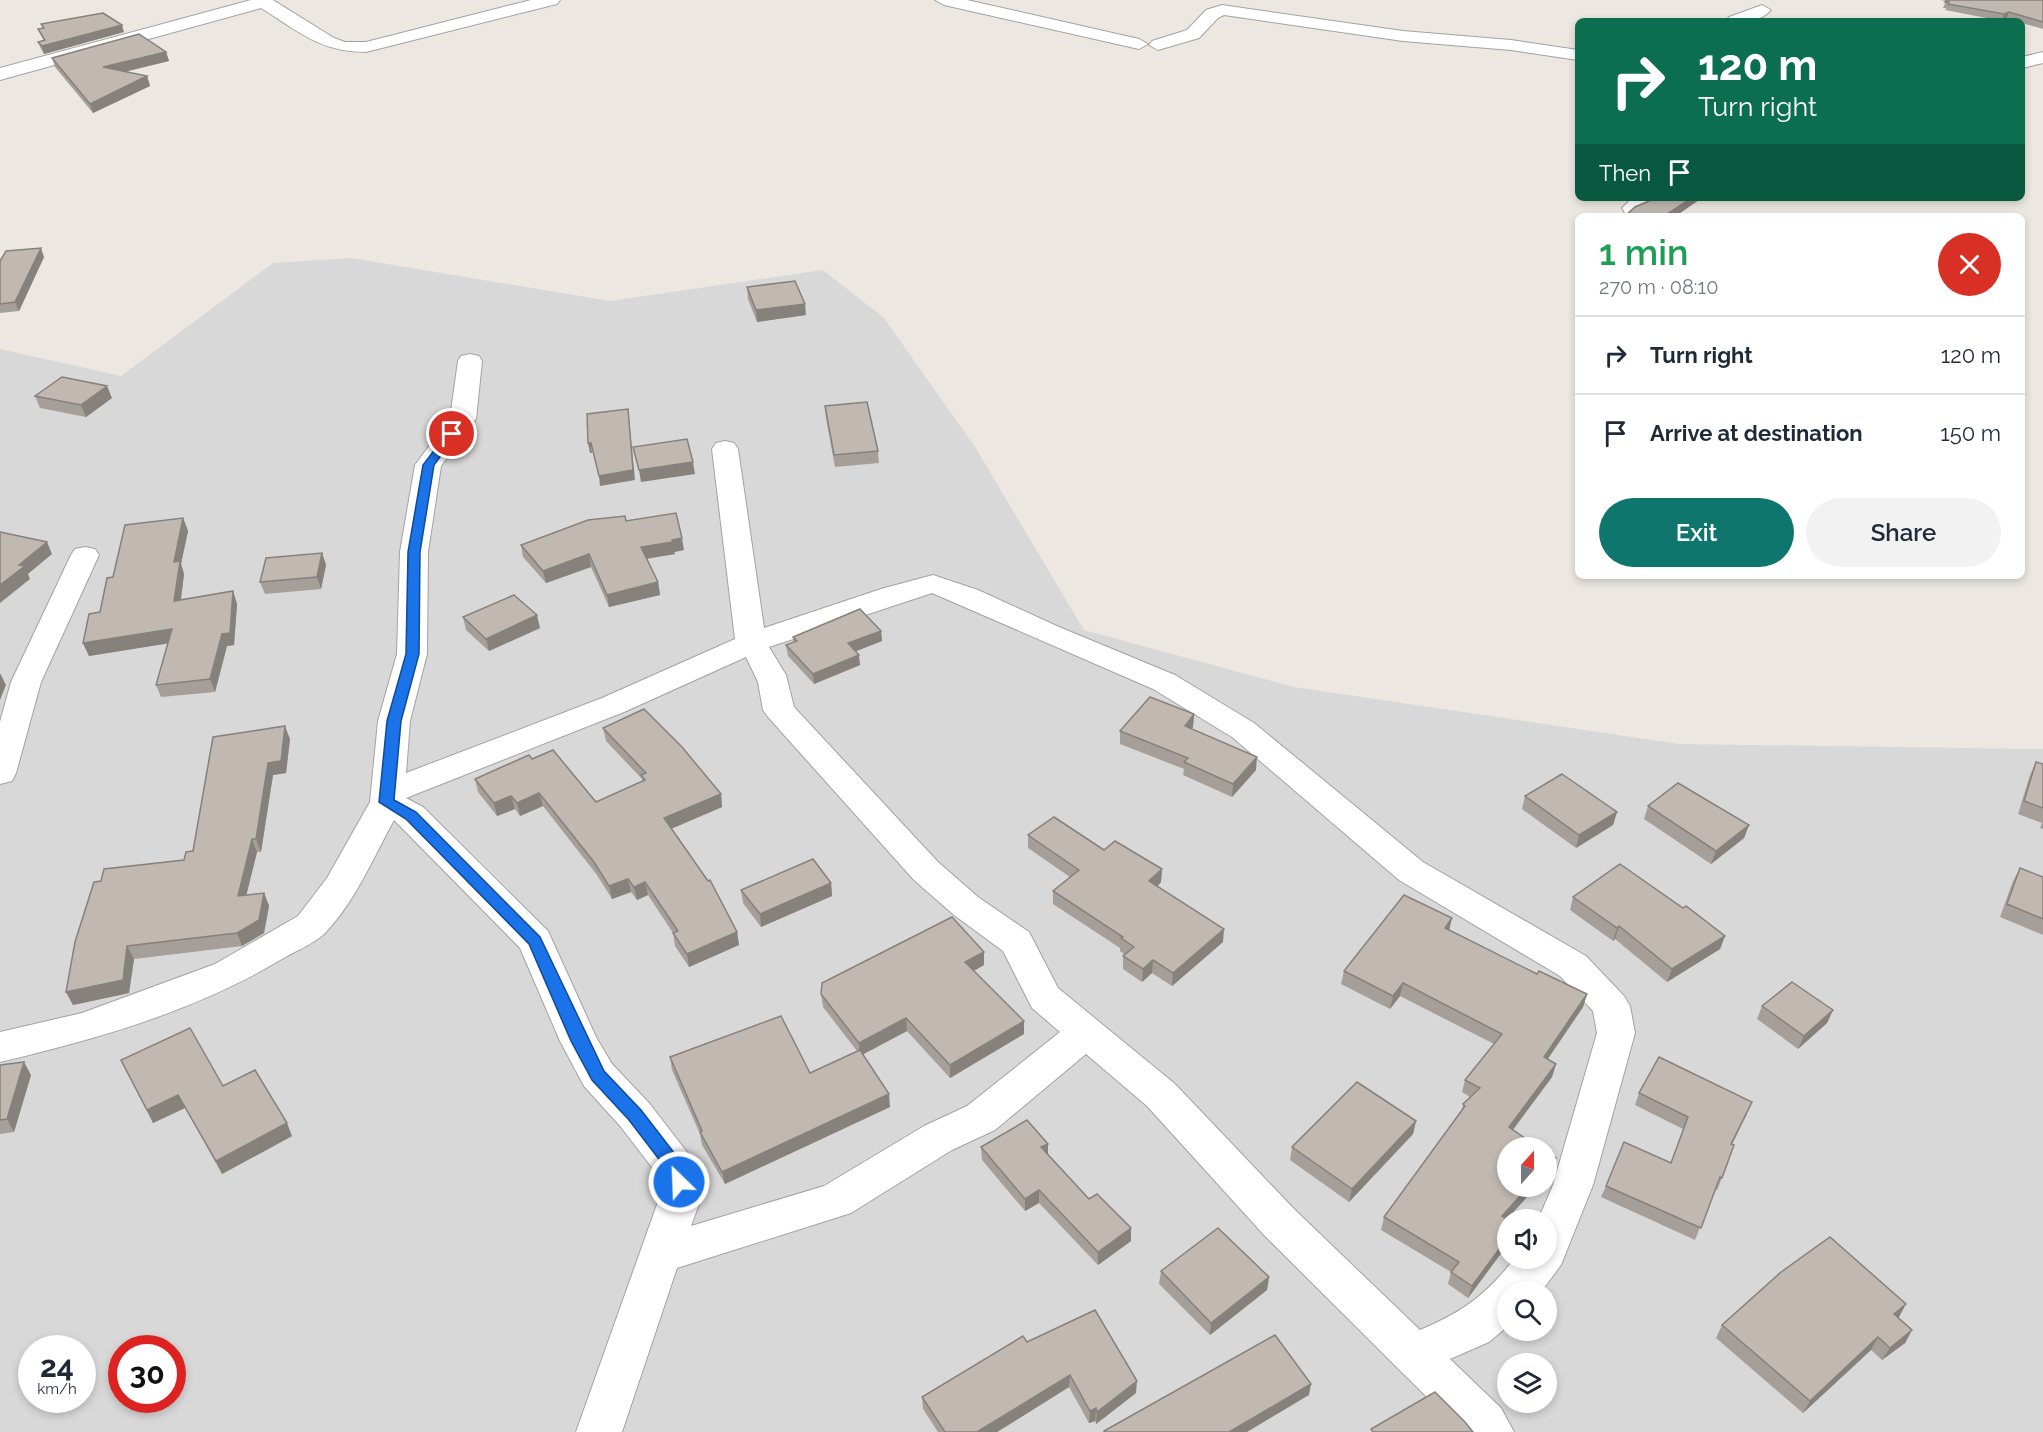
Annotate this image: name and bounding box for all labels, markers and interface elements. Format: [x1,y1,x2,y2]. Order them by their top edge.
text: 120 m [1698,41,1817,90]
icon: right [1599,42,1677,120]
text: Turn right [1698,91,1817,122]
icon: arrive [1663,156,1696,189]
text: Then [1599,160,1651,186]
text: 1 min [1599,231,1688,273]
button: close [1938,233,2001,296]
text: 270 m · 08:10 [1599,275,1718,299]
icon: right [1599,339,1632,372]
text: Turn right [1650,342,1753,368]
text: 120 m [1941,342,2001,368]
pin [426,408,477,459]
icon: arrive [435,417,468,450]
icon: arrive [1599,417,1632,450]
text: Arrive at destination [1650,420,1863,446]
text: 150 m [1940,420,2001,446]
button: Exit [1599,498,1794,567]
button: Share [1806,498,2001,567]
north arrow [1497,1137,1557,1197]
map controls [1497,1137,1557,1413]
position arrow [647,1150,711,1214]
button: sound [1497,1209,1557,1269]
button: search [1497,1281,1557,1341]
speed limit sign: 30 [108,1335,186,1413]
text: 24 [40,1349,74,1384]
button: layers [1497,1353,1557,1413]
text: km/h [37,1380,77,1398]

